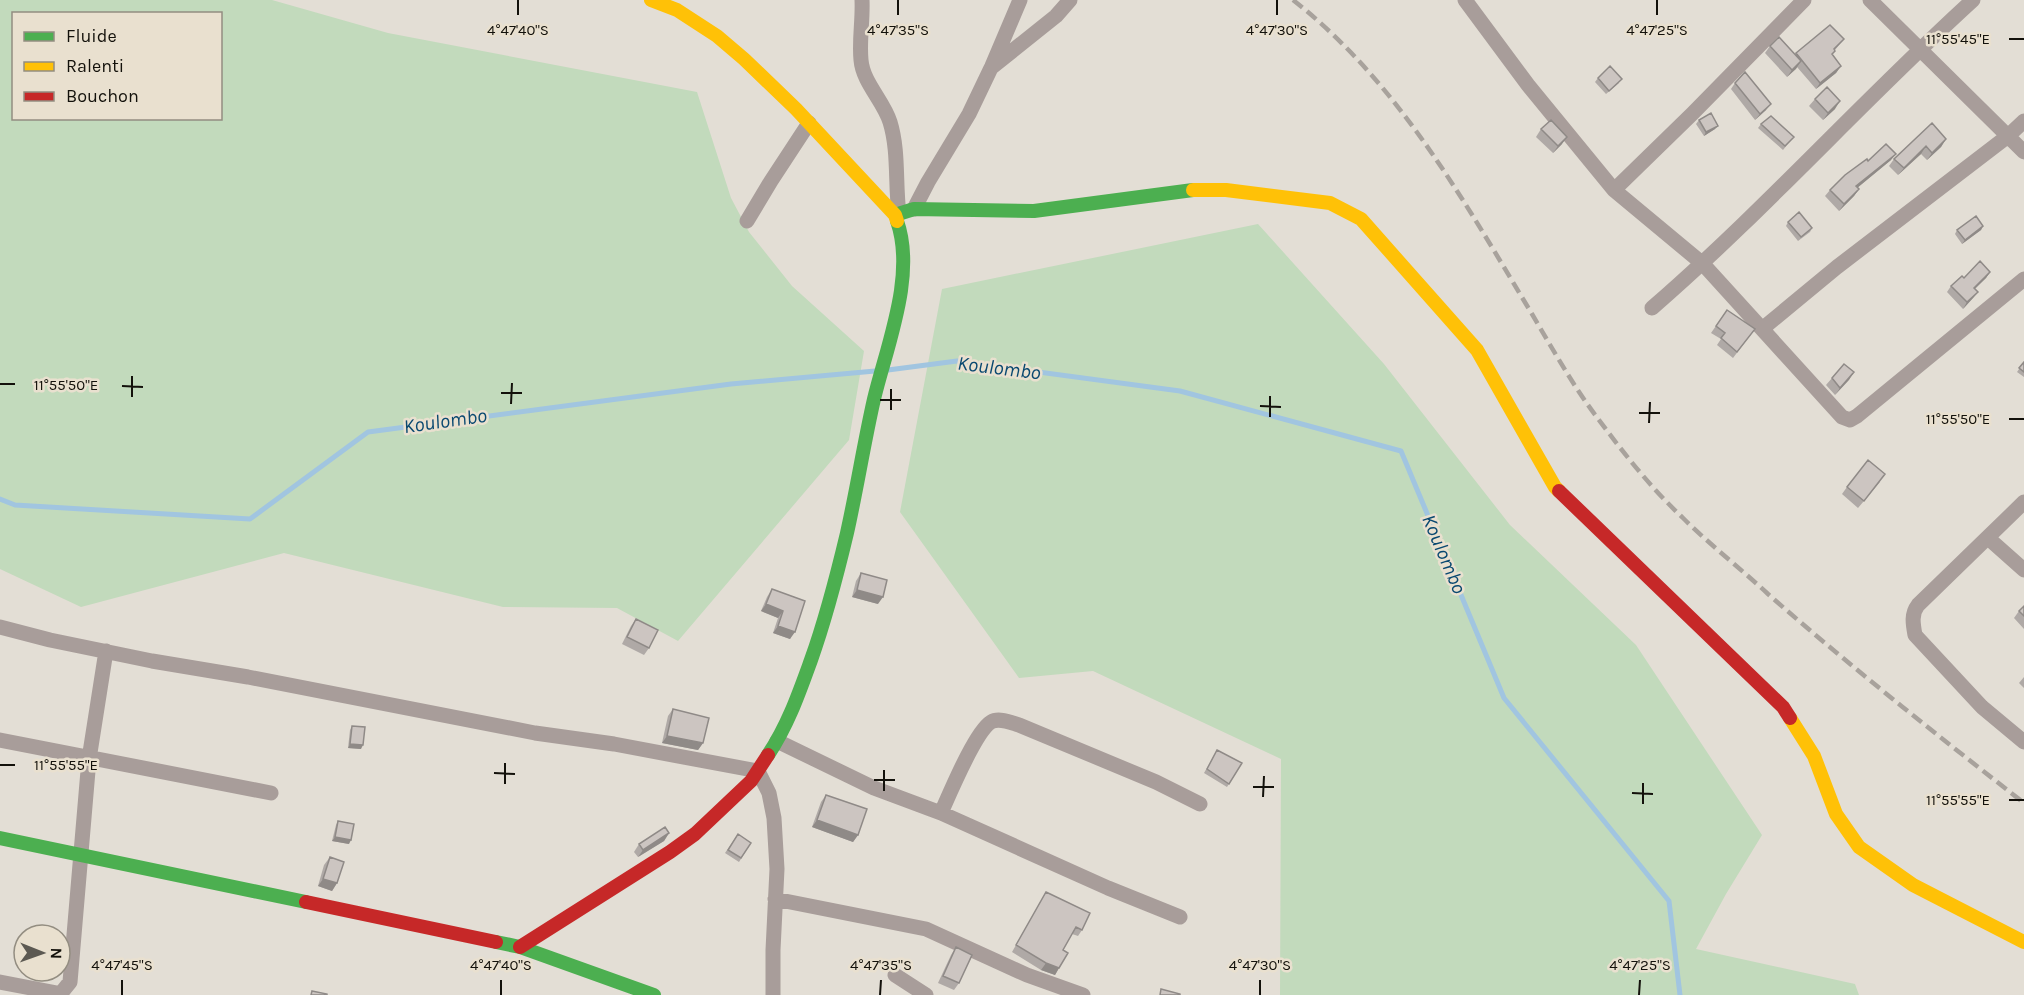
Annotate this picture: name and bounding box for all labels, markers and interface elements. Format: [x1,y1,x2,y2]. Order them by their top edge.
legend [12,12,222,120]
text: 4°47'40"S [487,21,549,39]
text: 4°47'35"S [867,21,929,39]
text: 4°47'30"S [1246,21,1308,39]
text: 4°47'25"S [1626,21,1688,39]
text: Fluide [66,25,117,47]
text: 11°55'45"E [1926,30,1990,48]
text: Ralenti [66,55,124,77]
text: Bouchon [66,85,139,107]
water label: Koulombo [956,351,1042,385]
text: 11°55'50"E [34,376,98,394]
water label: Koulombo [402,404,488,438]
text: 11°55'50"E [1926,410,1990,428]
water label: Koulombo [1417,511,1471,597]
text: 11°55'55"E [34,756,98,774]
text: 11°55'55"E [1926,791,1990,809]
north arrow [12,923,72,983]
text: N [47,947,66,959]
text: 4°47'45"S [91,956,153,974]
text: 4°47'40"S [470,956,532,974]
text: 4°47'35"S [850,956,912,974]
text: 4°47'30"S [1229,956,1291,974]
text: 4°47'25"S [1609,956,1671,974]

